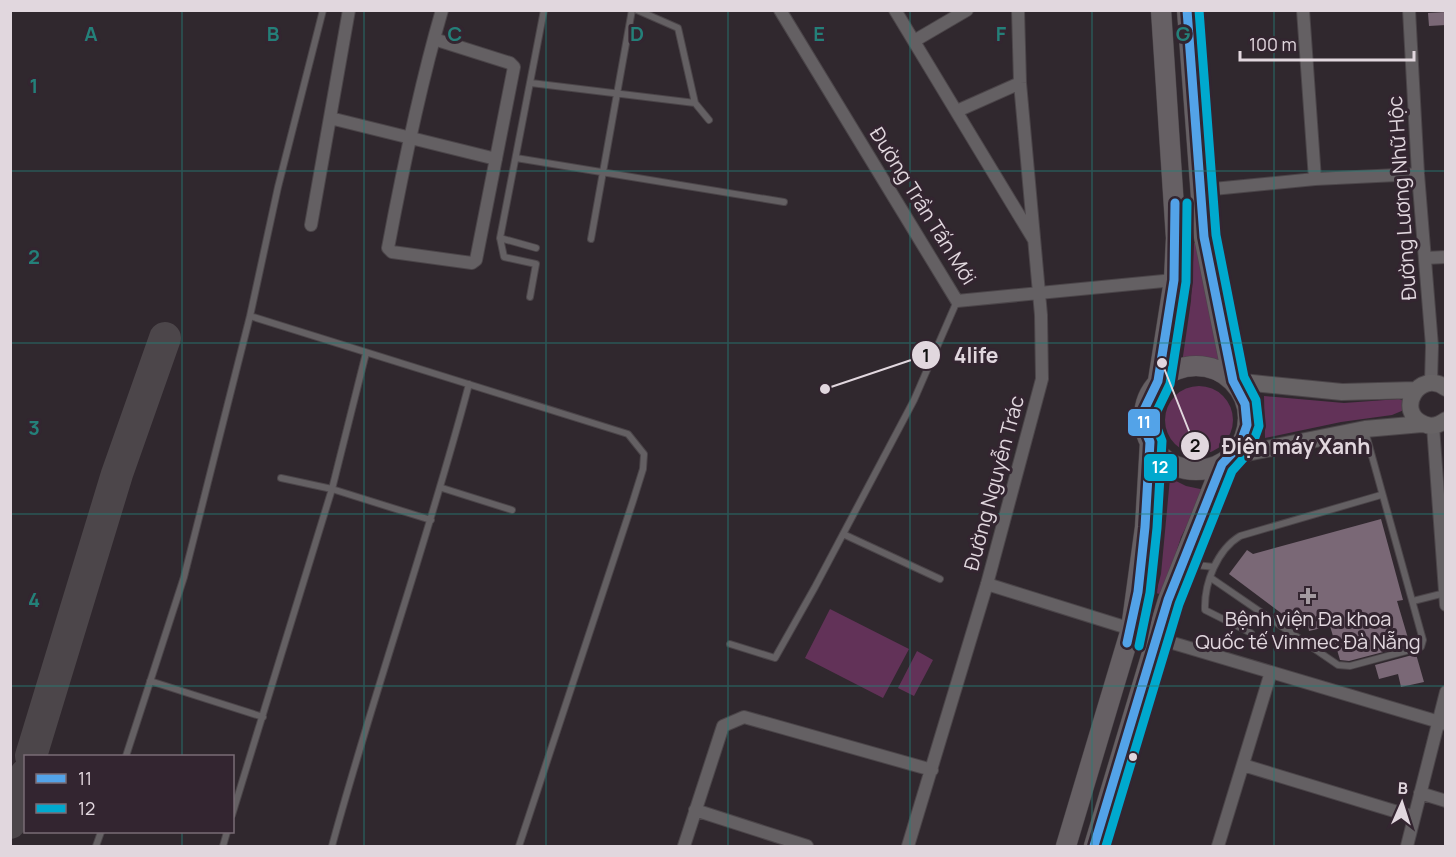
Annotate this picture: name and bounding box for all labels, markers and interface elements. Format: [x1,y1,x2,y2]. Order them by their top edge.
text: A [84,20,98,47]
text: B [267,20,280,47]
text: C [448,20,462,47]
text: D [630,20,644,47]
text: E [813,20,825,47]
text: F [996,20,1007,47]
text: G [1176,20,1191,47]
scale bar [1240,24,1414,62]
text: 100 m [1249,32,1297,56]
text: 1 [30,72,38,99]
street label: Đường Lương Nhữ Hộc [1381,95,1422,301]
street label: Đường Trần Tấn Mới [864,122,983,290]
text: 2 [28,243,40,270]
callout: 4life [911,336,1010,375]
text: 4life [954,341,998,369]
text: 1 [922,343,930,367]
street label: Đường Nguyễn Trác [957,393,1030,573]
line badge: 11 [1127,408,1161,437]
text: 11 [1137,411,1151,433]
text: 3 [28,414,40,441]
callout: Điện máy Xanh [1180,427,1383,466]
text: Điện máy Xanh [1222,432,1370,460]
text: 2 [1190,433,1200,457]
line badge: 12 [1143,453,1178,482]
text: 12 [1152,456,1168,478]
text: 4 [28,586,40,613]
marker: Bệnh viện Đa khoa Quốc tế Vinmec Đà Nẵng [1299,587,1317,605]
place label: Bệnh viện Đa khoa Quốc tế Vinmec Đà Nẵng [1195,605,1421,655]
unlabelled marker [1127,751,1139,763]
legend [24,755,234,833]
text: 11 [78,766,92,790]
north arrow [1372,773,1432,833]
text: B [1397,777,1408,799]
text: 12 [78,796,95,820]

